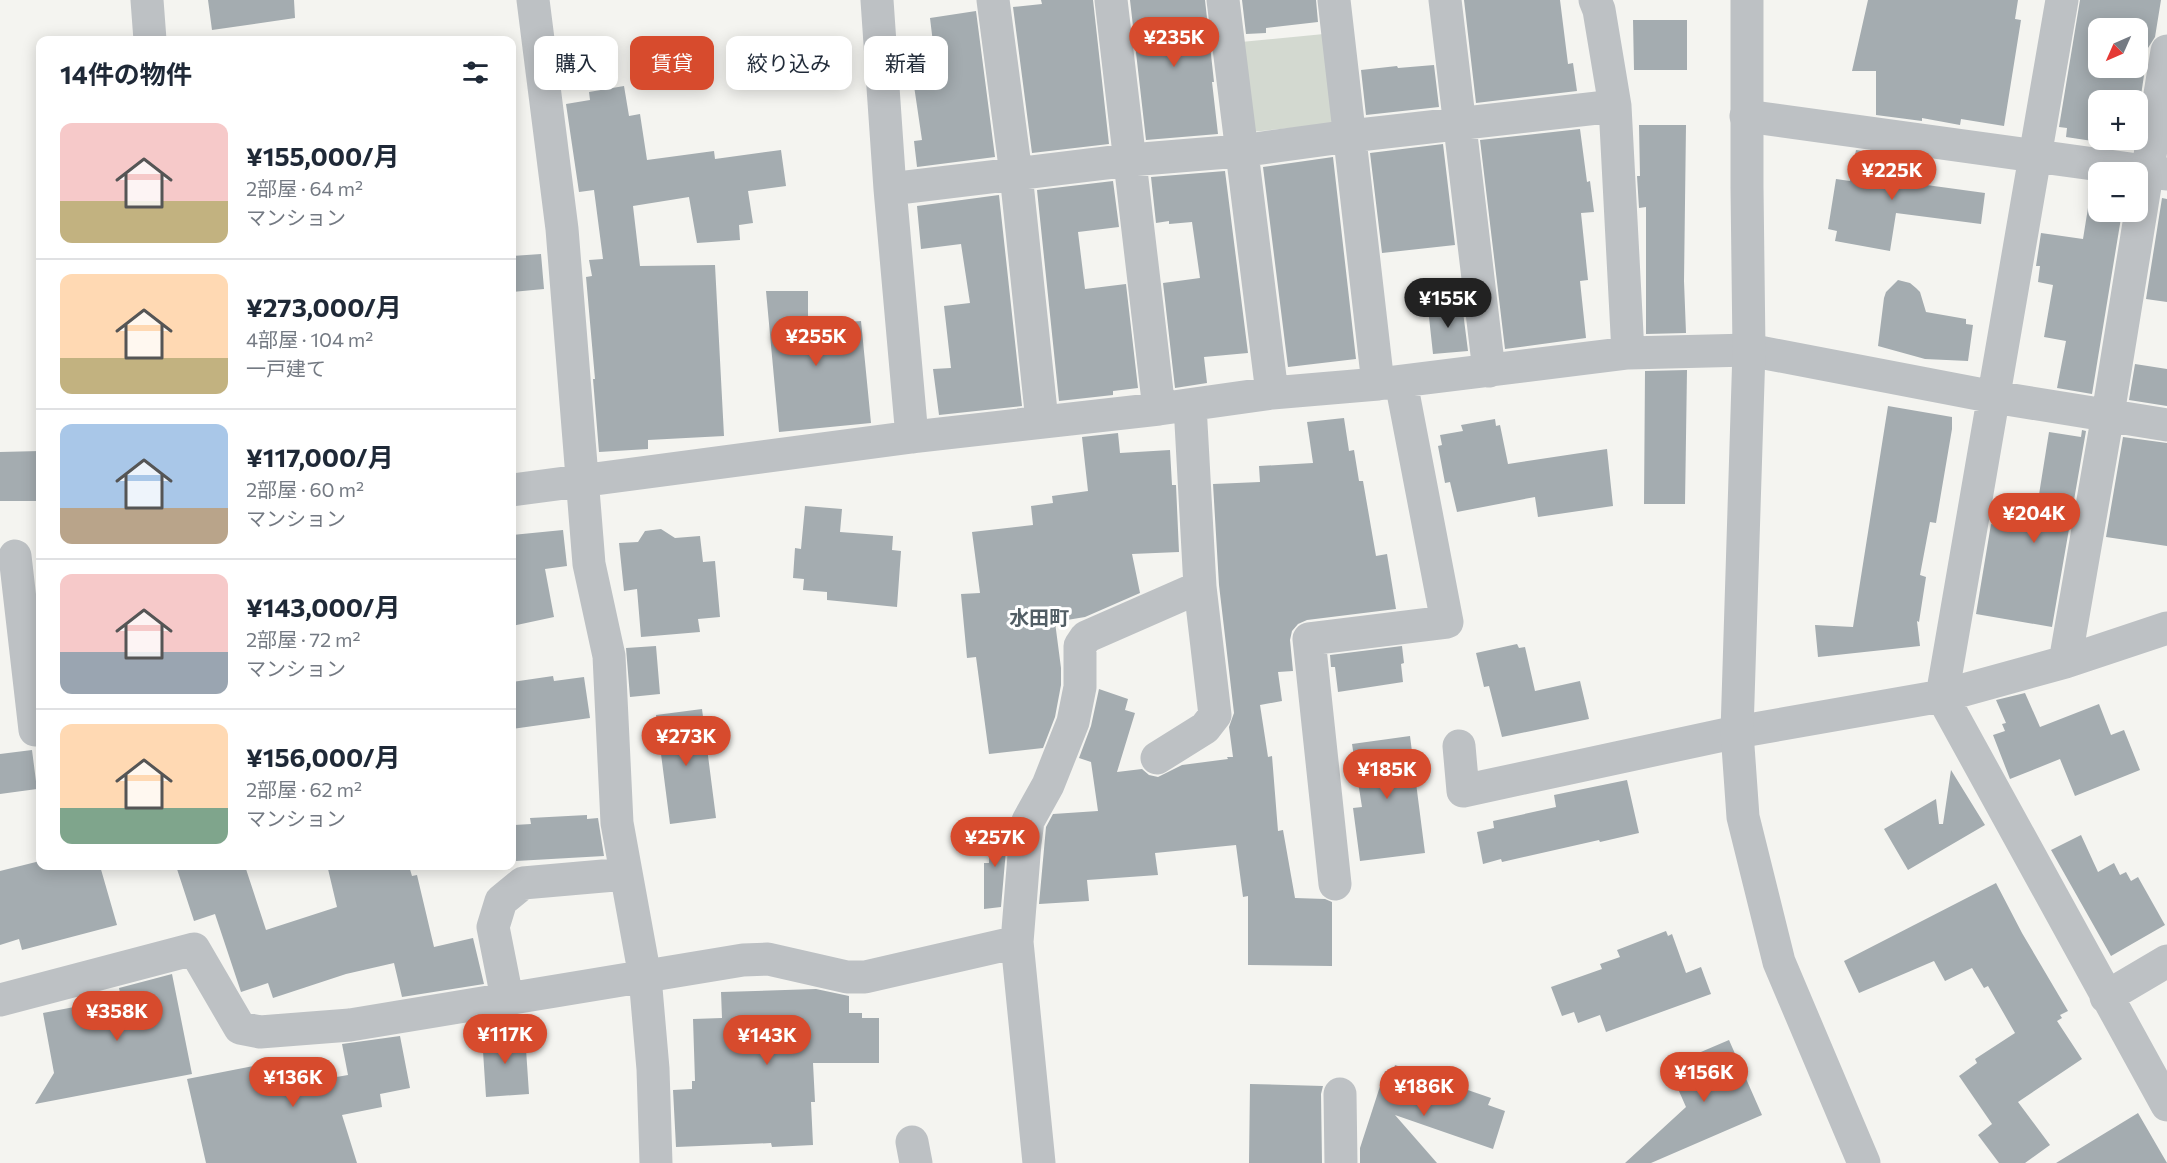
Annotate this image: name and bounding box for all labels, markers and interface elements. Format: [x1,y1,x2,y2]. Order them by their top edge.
pin: ¥235K [1132,17,1216,68]
north arrow [2088,18,2148,78]
map controls [2088,18,2148,222]
text: ¥235K [1143,24,1205,48]
chip: 購入 [534,36,618,90]
chip: 賃貸 [630,36,714,90]
chip: 絞り込み [726,36,852,90]
chip: 新着 [864,36,948,90]
icon: filters [459,56,492,89]
text: 14件の物件 [60,58,192,89]
button: + [2088,90,2148,150]
text: ¥155,000/月 [246,140,400,171]
icon: home [108,147,180,219]
pin: ¥225K [1850,150,1934,201]
text: ¥225K [1861,157,1923,181]
button: − [2088,162,2148,222]
text: 2部屋 · 64 m² [246,176,363,200]
text: マンション [246,205,346,229]
pin: ¥155K [1406,278,1490,329]
text: ¥155K [1418,285,1478,309]
text: ¥273,000/月 [246,291,402,322]
icon: home [108,298,180,370]
pin: ¥255K [774,316,858,367]
text: ¥255K [785,323,847,347]
text: 4部屋 · 104 m² [246,327,373,351]
text: 一戸建て [246,356,326,380]
text: ¥117,000/月 [246,441,394,472]
icon: home [108,448,180,520]
text: 2部屋 · 60 m² [246,477,364,501]
pin: ¥204K [1992,493,2076,544]
text: ¥204K [2002,500,2066,524]
text: マンション [246,506,346,530]
text: ¥143,000/月 [246,591,400,622]
icon: home [108,598,180,670]
district label: 水田町 [1009,605,1069,629]
text: 2部屋 · 72 m² [246,627,360,651]
text: マンション [246,656,346,680]
pin: ¥273K [644,716,728,767]
text: ¥273K [656,723,716,747]
text: ¥156,000/月 [246,741,401,772]
icon: home [108,748,180,820]
pin: ¥185K [1345,749,1429,800]
text: ¥185K [1357,756,1417,780]
text: 2部屋 · 62 m² [246,777,362,801]
text: マンション [246,806,346,830]
pin: ¥257K [953,817,1037,868]
text: ¥257K [965,824,1025,848]
pin: ¥358K [75,991,159,1042]
text: ¥358K [86,998,148,1022]
pin: ¥117K [463,1014,547,1065]
pin: ¥143K [725,1015,809,1066]
text: ¥117K [477,1021,533,1045]
text: ¥143K [737,1022,797,1046]
pin: ¥156K [1662,1052,1746,1103]
pin: ¥136K [251,1057,335,1108]
text: ¥156K [1674,1059,1734,1083]
text: ¥136K [263,1064,323,1088]
pin: ¥186K [1382,1066,1466,1117]
text: ¥186K [1394,1073,1454,1097]

